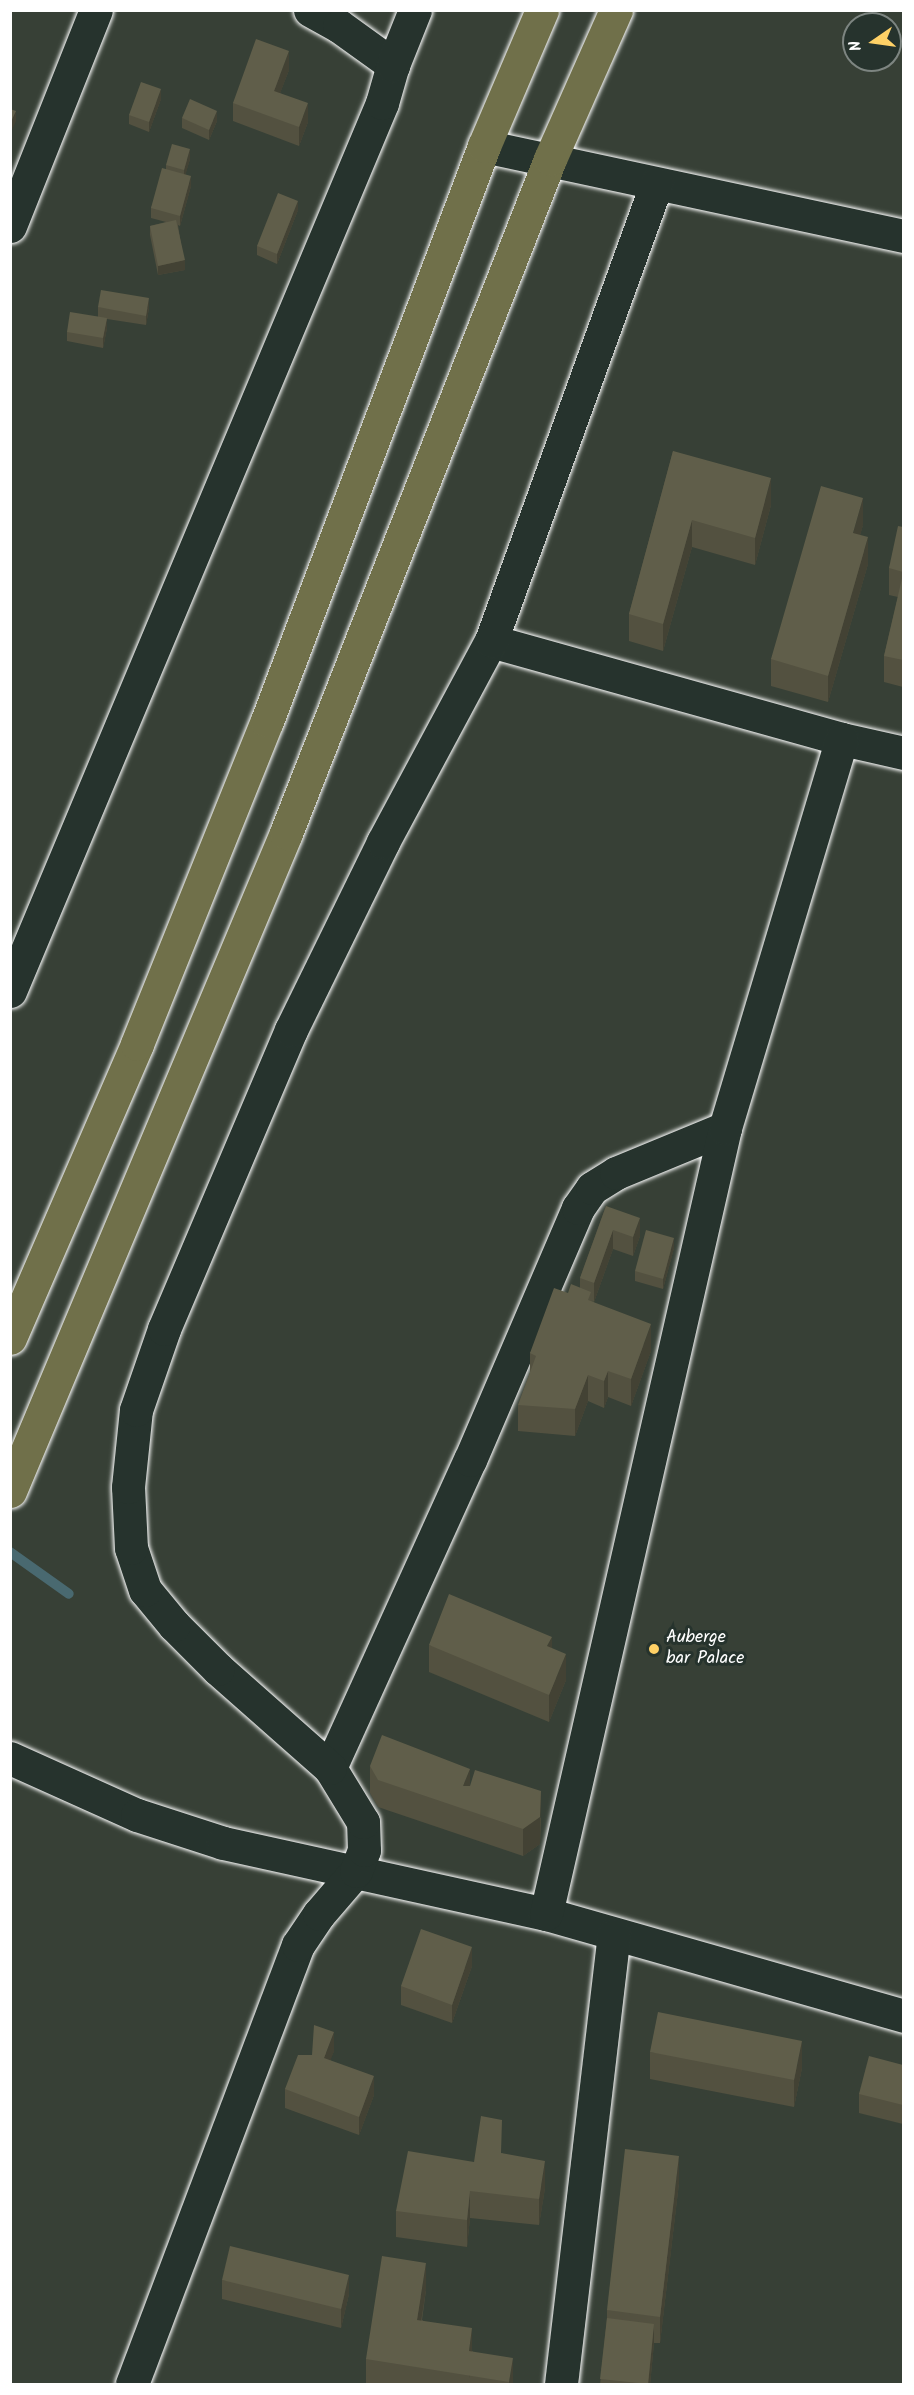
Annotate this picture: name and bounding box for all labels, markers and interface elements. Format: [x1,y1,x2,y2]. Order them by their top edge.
north arrow [842,12,902,72]
text: N [843,38,869,53]
place label: Auberge bar Palace [666,1628,744,1670]
marker: Auberge bar Palace [647,1642,661,1656]

